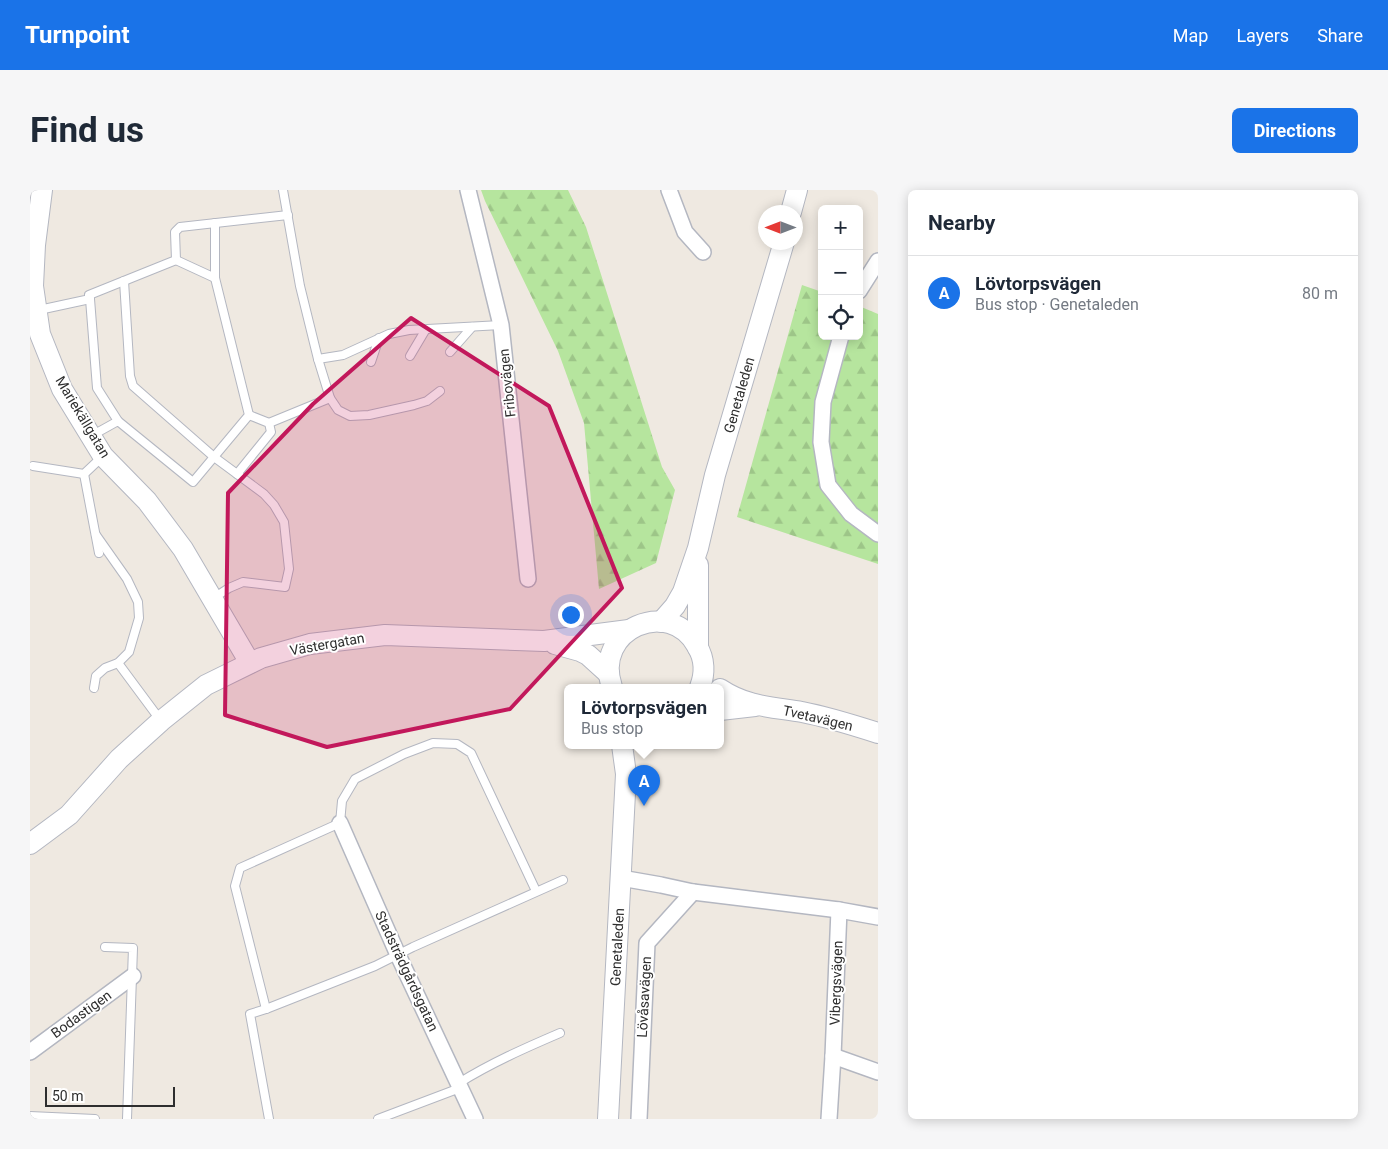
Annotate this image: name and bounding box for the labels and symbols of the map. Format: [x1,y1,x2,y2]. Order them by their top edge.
north arrow [758,205,803,250]
street label: Fribovägen [495,348,519,418]
street label: Genetaleden [721,355,757,435]
street label: Mariekällgatan [52,373,114,461]
your location [558,602,584,628]
street label: Västergatan [288,630,366,658]
street label: Tvetavägen [781,702,855,734]
pin: A [628,765,660,806]
street label: Stadsträdgårdsgatan [372,908,442,1034]
street label: Genetaleden [607,908,627,986]
street label: Vibergsvägen [827,940,845,1026]
street label: Lövåsavägen [634,956,654,1038]
street label: Bodastigen [48,987,114,1041]
scale bar [45,1084,175,1107]

